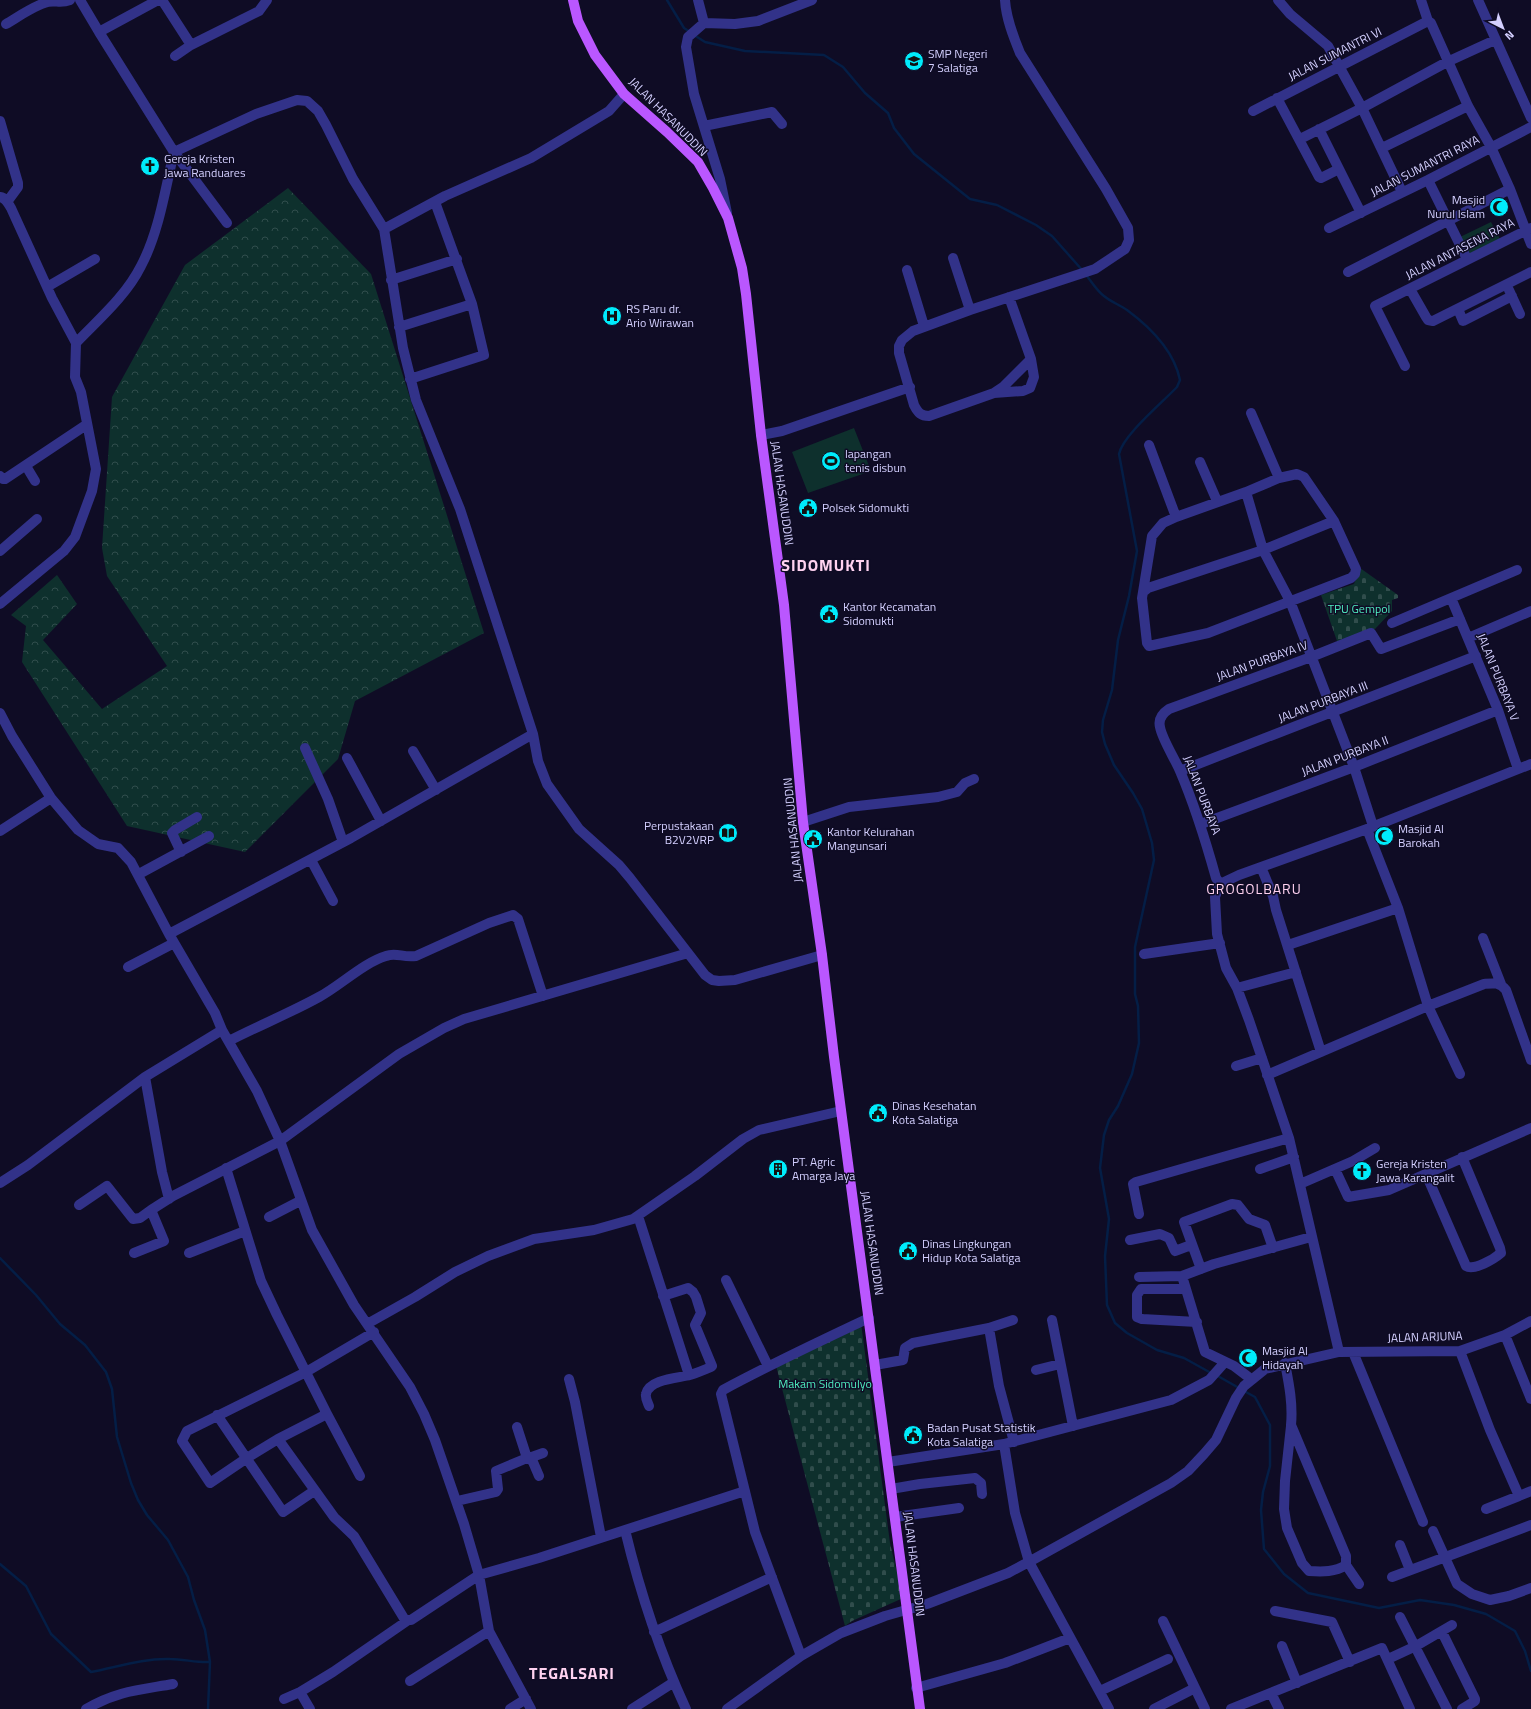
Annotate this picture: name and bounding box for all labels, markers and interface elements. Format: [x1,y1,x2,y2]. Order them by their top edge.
north arrow [1483,8,1523,48]
street label: JALAN SUMANTRI VI [1285,22,1385,85]
text: N [1502,27,1518,44]
place label: SMP Negeri 7 Salatiga [928,44,987,77]
school or university icon: SMP Negeri 7 Salatiga [903,50,925,72]
street label: JALAN HASANUDDIN [624,73,712,161]
street label: JALAN SUMANTRI RAYA [1367,130,1483,201]
place label: Gereja Kristen Jawa Randuares [164,149,246,182]
church icon: Gereja Kristen Jawa Randuares [139,155,161,177]
place label: Masjid Nurul Islam [1427,190,1485,223]
mosque icon: Masjid Nurul Islam [1488,196,1510,218]
street label: JALAN ANTASENA RAYA [1402,213,1518,284]
place label: RS Paru dr. Ario Wirawan [626,299,694,332]
hospital icon: RS Paru dr. Ario Wirawan [601,305,623,327]
street label: JALAN HASANUDDIN [766,439,799,546]
place label: lapangan tenis disbun [845,444,906,477]
sports icon: lapangan tenis disbun [820,450,842,472]
public building icon: Polsek Sidomukti [797,497,819,519]
place label: Polsek Sidomukti [822,498,909,517]
district label: SIDOMUKTI [781,553,871,577]
place label: Kantor Kecamatan Sidomukti [843,597,936,630]
park label: TPU Gempol [1328,599,1390,618]
public building icon: Kantor Kecamatan Sidomukti [818,603,840,625]
street label: JALAN PURBAYA V [1472,630,1525,724]
street label: JALAN PURBAYA IV [1213,635,1310,686]
street label: JALAN PURBAYA III [1275,676,1371,727]
street label: JALAN PURBAYA II [1299,730,1391,781]
street label: JALAN PURBAYA [1179,752,1226,837]
street label: JALAN HASANUDDIN [778,777,807,883]
place label: Perpustakaan B2V2VRP [644,816,714,849]
place label: Masjid Al Barokah [1398,819,1444,852]
library icon: Perpustakaan B2V2VRP [717,822,739,844]
place label: Kantor Kelurahan Mangunsari [827,822,915,855]
mosque icon: Masjid Al Barokah [1373,825,1395,847]
public building icon: Kantor Kelurahan Mangunsari [802,828,824,850]
district label: GROGOLBARU [1206,878,1302,899]
place label: Dinas Kesehatan Kota Salatiga [892,1096,977,1129]
public building icon: Dinas Kesehatan Kota Salatiga [867,1102,889,1124]
place label: PT. Agric Amarga Jaya [792,1152,855,1185]
place label: Gereja Kristen Jawa Karangalit [1376,1154,1455,1187]
building icon: PT. Agric Amarga Jaya [767,1158,789,1180]
church icon: Gereja Kristen Jawa Karangalit [1351,1160,1373,1182]
street label: JALAN HASANUDDIN [856,1189,889,1296]
place label: Dinas Lingkungan Hidup Kota Salatiga [922,1234,1021,1267]
public building icon: Dinas Lingkungan Hidup Kota Salatiga [897,1240,919,1262]
street label: JALAN ARJUNA [1387,1326,1463,1347]
place label: Masjid Al Hidayah [1262,1341,1308,1374]
mosque icon: Masjid Al Hidayah [1237,1347,1259,1369]
park label: Makam Sidomulyo [778,1374,872,1393]
place label: Badan Pusat Statistik Kota Salatiga [927,1418,1036,1451]
public building icon: Badan Pusat Statistik Kota Salatiga [902,1424,924,1446]
street label: JALAN HASANUDDIN [899,1510,930,1617]
district label: TEGALSARI [529,1661,615,1685]

